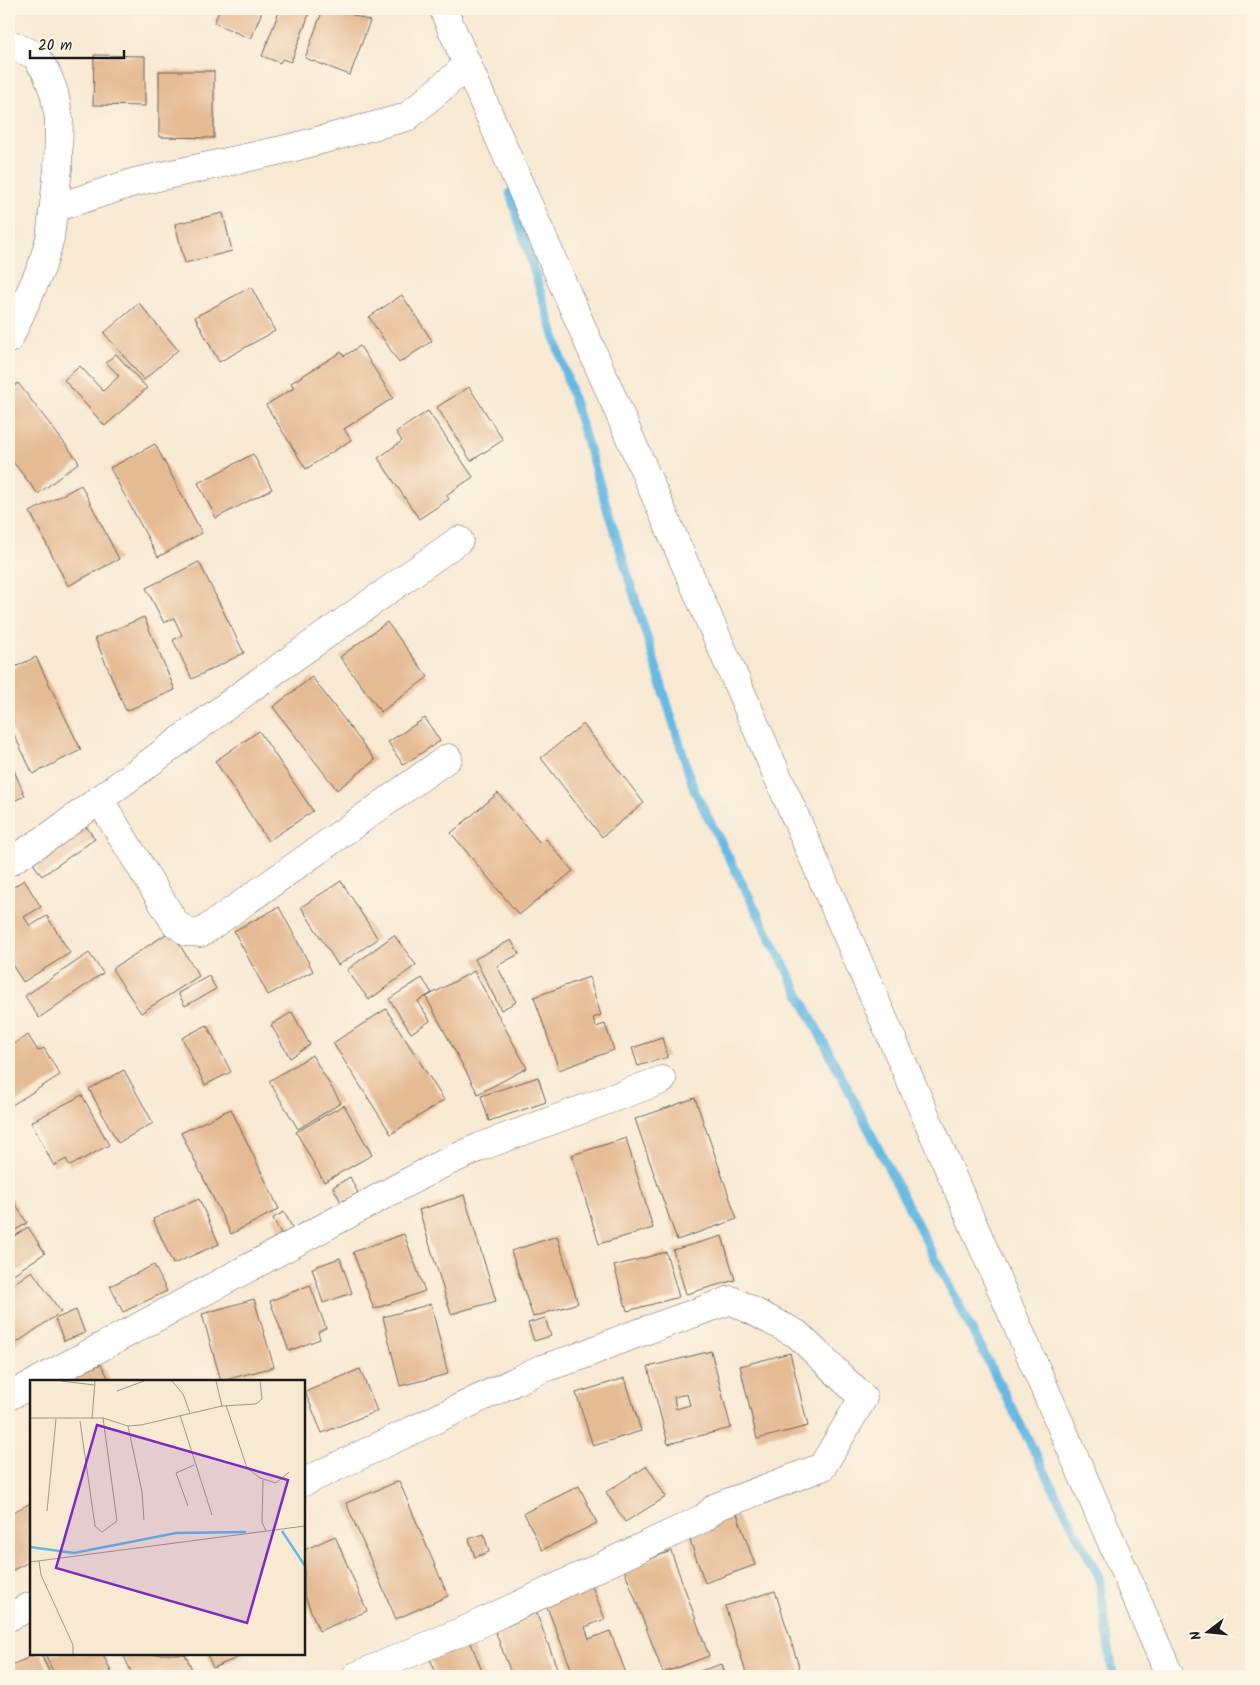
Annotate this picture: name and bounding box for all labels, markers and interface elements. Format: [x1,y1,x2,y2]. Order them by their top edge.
scale bar [30,28,124,60]
text: 20 m [38,34,72,58]
inset map [30,1380,305,1655]
north arrow [1182,1608,1232,1658]
text: N [1185,1628,1208,1643]

